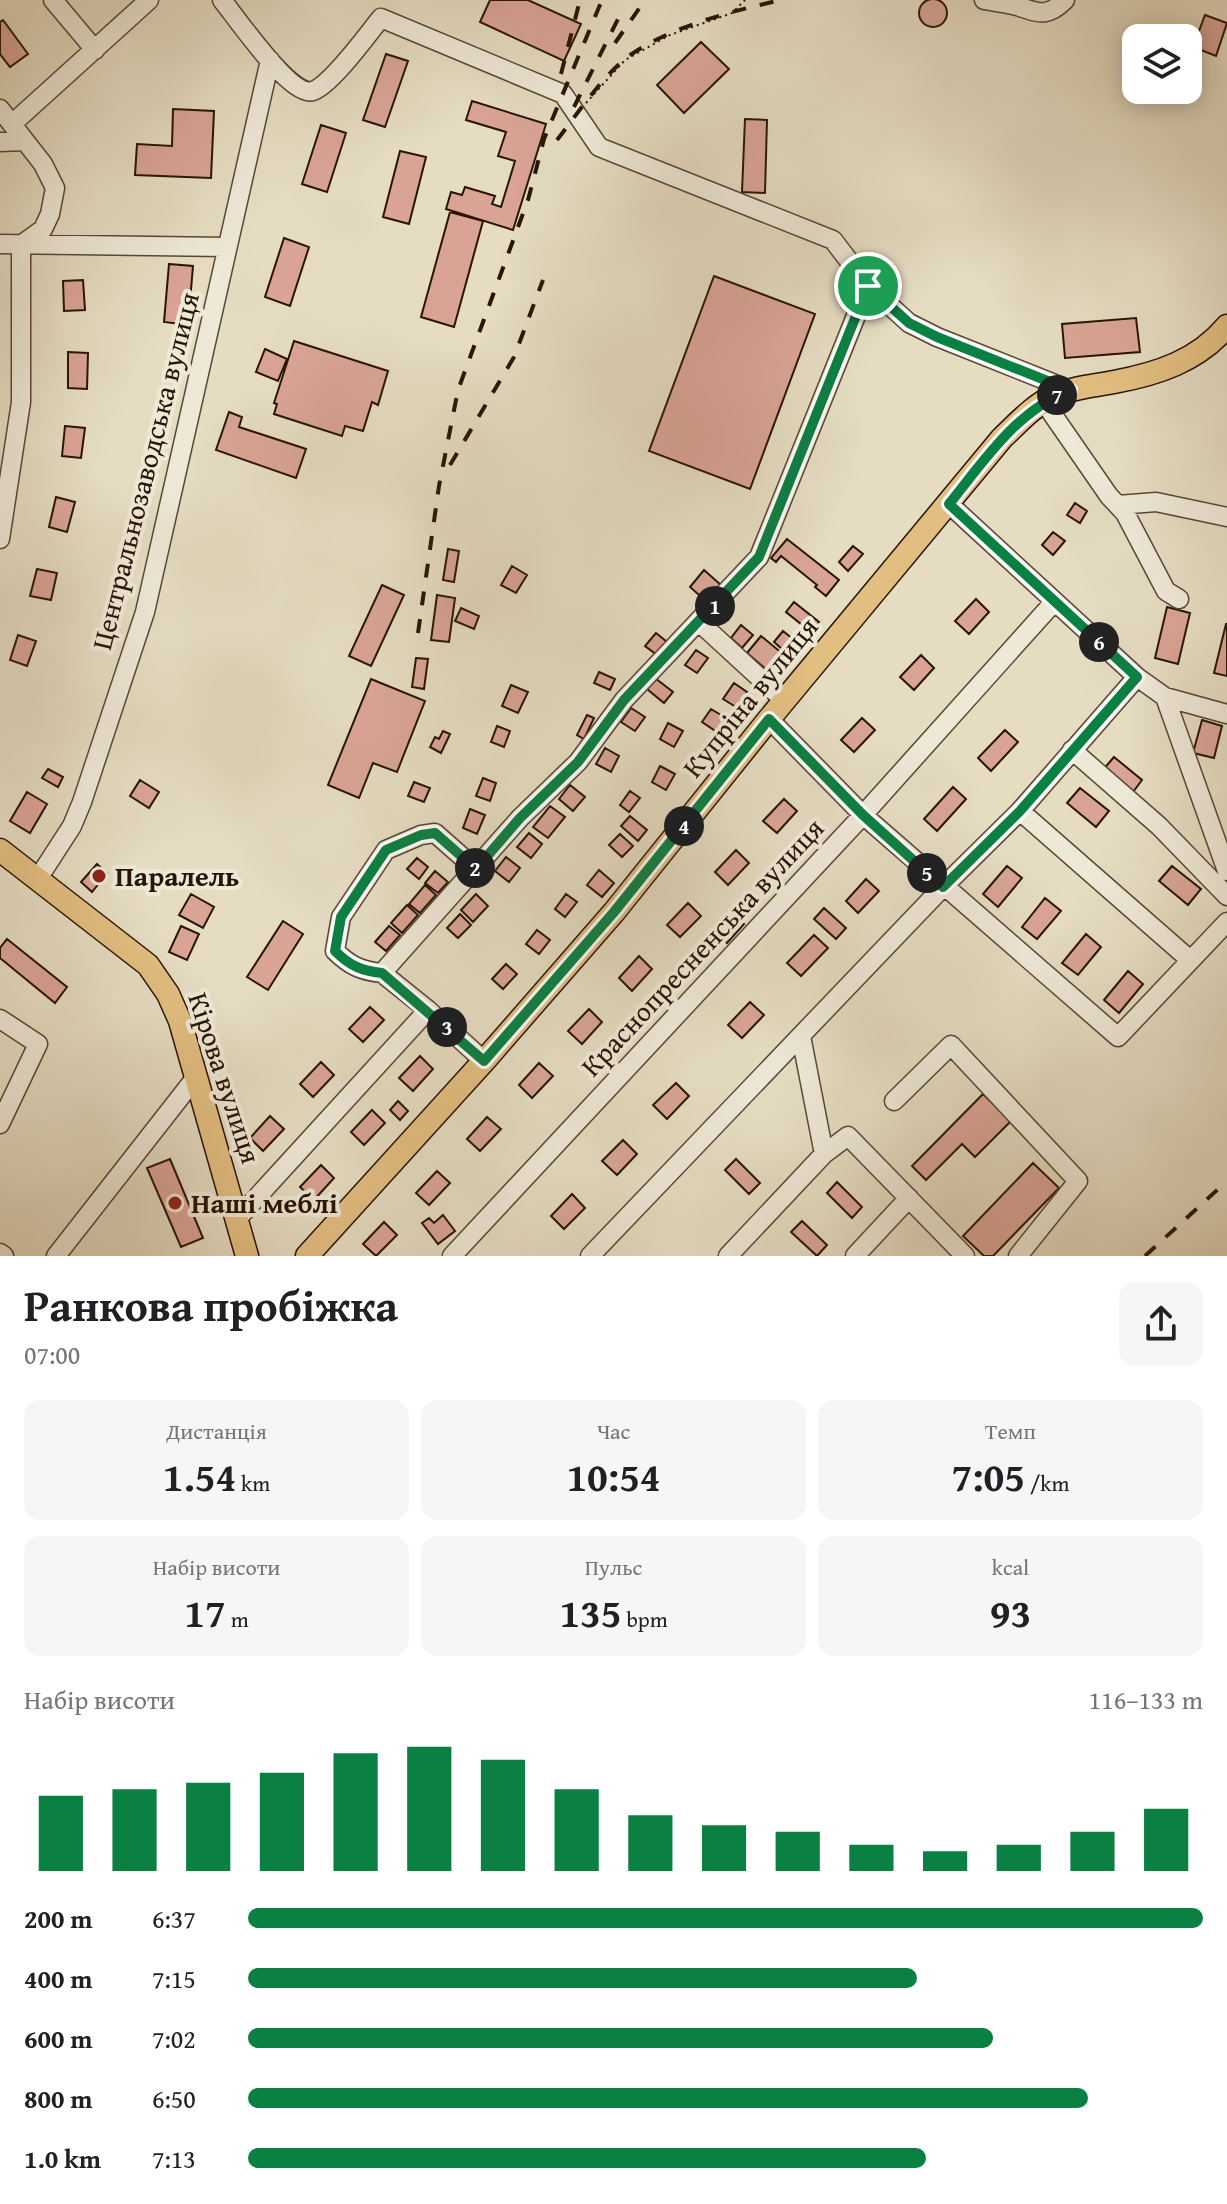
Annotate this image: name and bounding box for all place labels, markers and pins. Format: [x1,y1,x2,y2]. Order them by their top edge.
pin [834,252,902,320]
pin: 7 [1037,375,1077,415]
pin: 1 [695,586,735,626]
pin: 6 [1079,622,1119,662]
pin: 4 [664,806,704,846]
pin: 2 [455,848,495,888]
pin: 5 [907,853,947,893]
place label: Паралель [115,855,239,896]
marker: Паралель [90,867,108,885]
pin: 3 [427,1007,467,1047]
place label: Наші меблі [191,1182,338,1223]
marker: Наші меблі [166,1194,184,1212]

